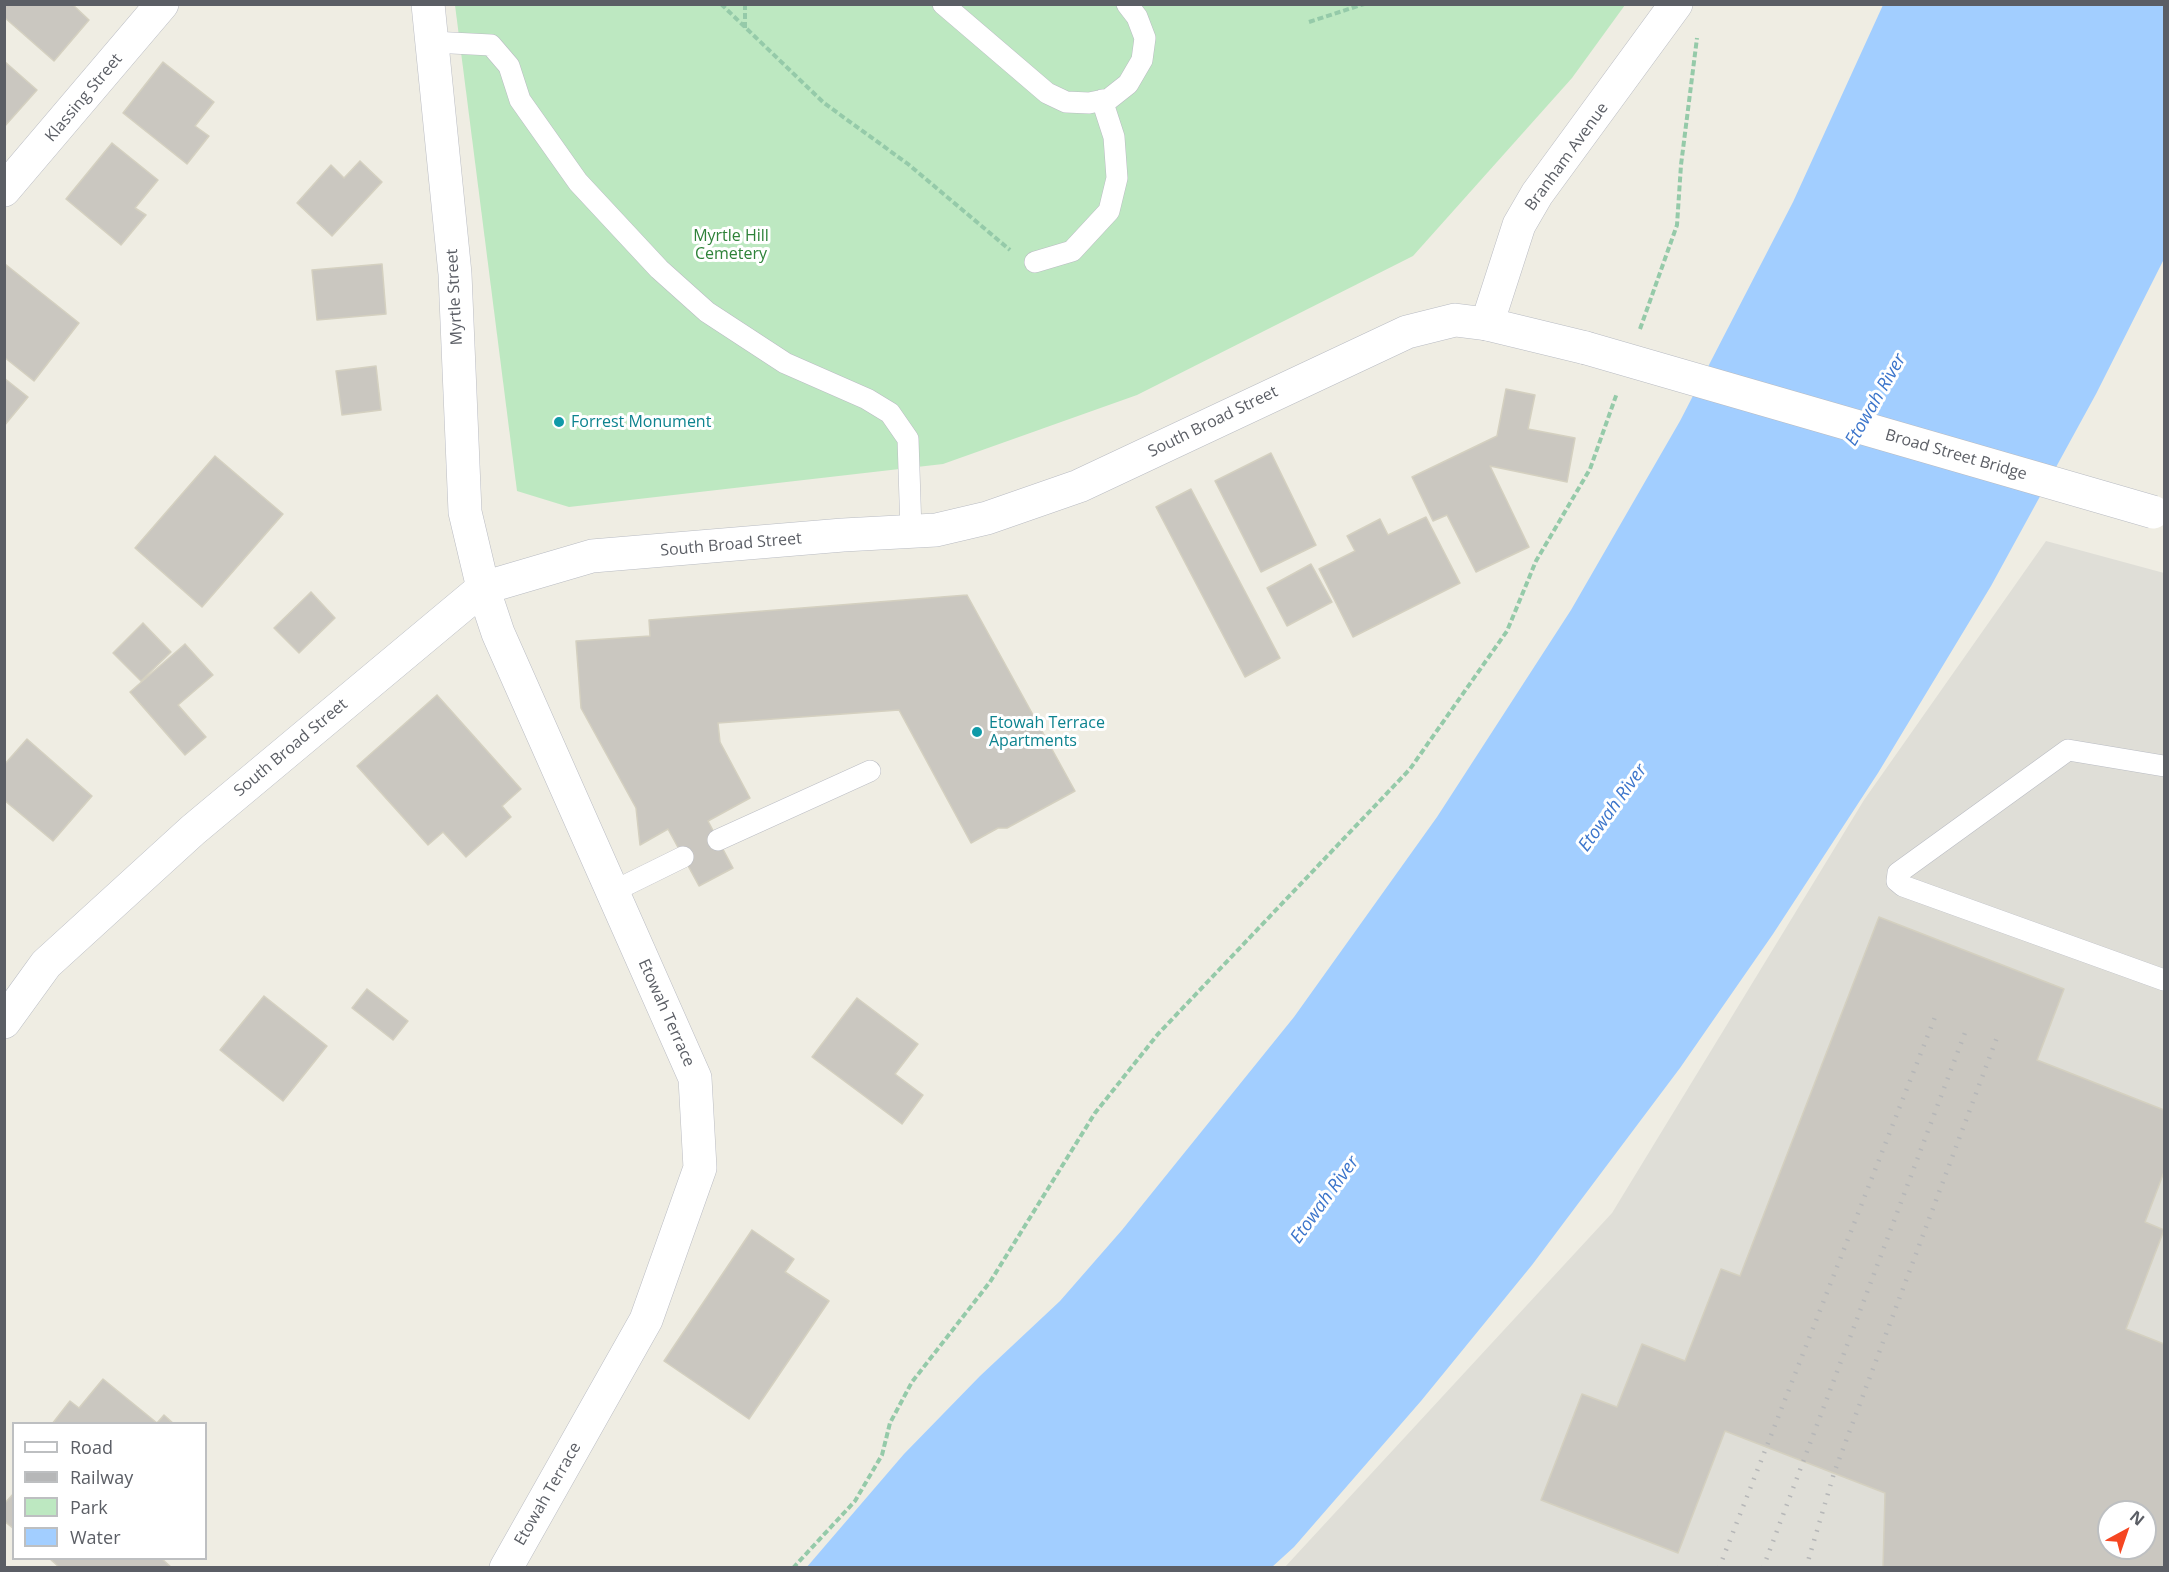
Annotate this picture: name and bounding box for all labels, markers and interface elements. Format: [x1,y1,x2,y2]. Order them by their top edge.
street label: Klassing Street [41,50,127,146]
street label: Branham Avenue [1521,99,1613,215]
park label: Myrtle Hill Cemetery [693,226,769,264]
street label: Myrtle Street [443,248,467,346]
water label: Etowah River [1841,350,1911,450]
street label: South Broad Street [1145,382,1281,462]
place label: Forrest Monument [571,412,711,432]
marker: Forrest Monument [552,415,566,429]
street label: Broad Street Bridge [1883,426,2029,484]
street label: South Broad Street [659,529,803,561]
street label: South Broad Street [230,695,352,801]
place label: Etowah Terrace Apartments [989,713,1105,751]
marker: Etowah Terrace Apartments [970,725,984,739]
water label: Etowah River [1574,760,1652,856]
street label: Etowah Terrace [634,956,698,1070]
water label: Etowah River [1286,1152,1364,1248]
legend [12,1422,207,1560]
text: Road [70,1435,113,1459]
street label: Etowah Terrace [511,1439,585,1549]
text: Railway [70,1465,133,1489]
text: Park [70,1495,108,1519]
north arrow [2097,1500,2157,1560]
text: N [2125,1505,2149,1530]
text: Water [70,1525,121,1549]

